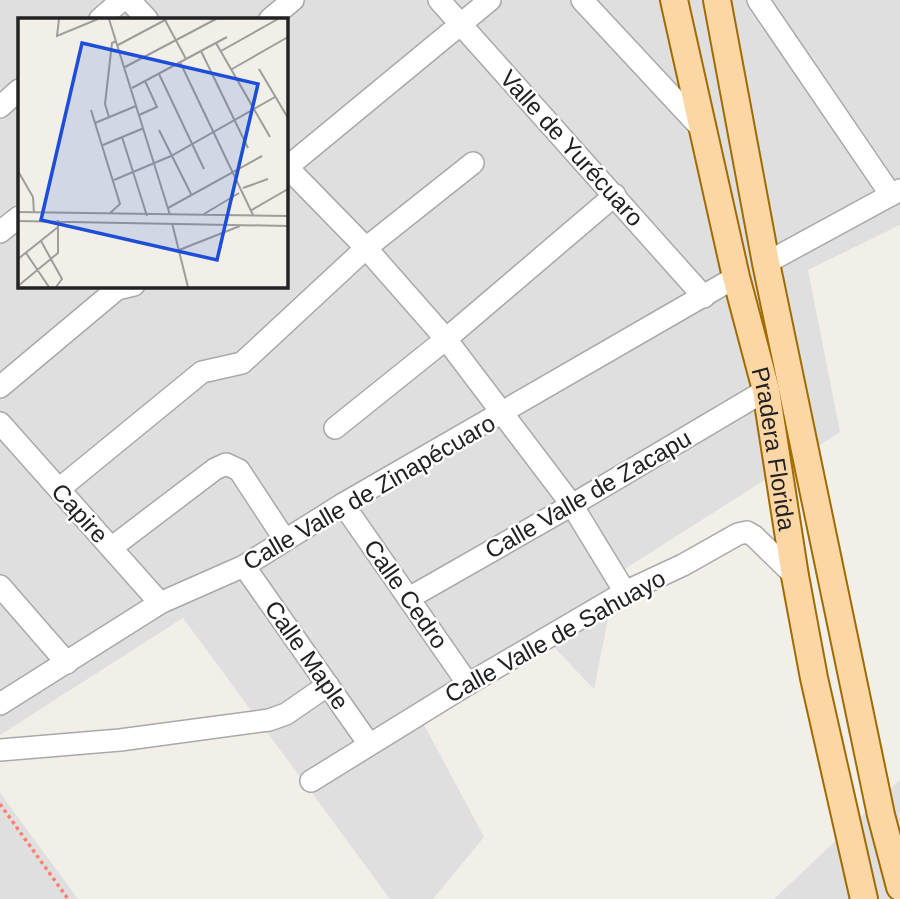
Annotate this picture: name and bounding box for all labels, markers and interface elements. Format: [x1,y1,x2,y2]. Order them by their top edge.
inset map [18,18,287,287]
street label: Valle de Yurécuaro [495,64,649,232]
street label: Pradera Florida [747,364,801,533]
street label: Calle Valle de Zinapécuaro [238,409,500,575]
street label: Calle Valle de Zacapu [480,424,696,564]
street label: Capire [46,478,114,548]
street label: Calle Cedro [359,534,453,654]
street label: Calle Valle de Sahuayo [440,564,670,708]
street label: Calle Maple [260,595,354,715]

